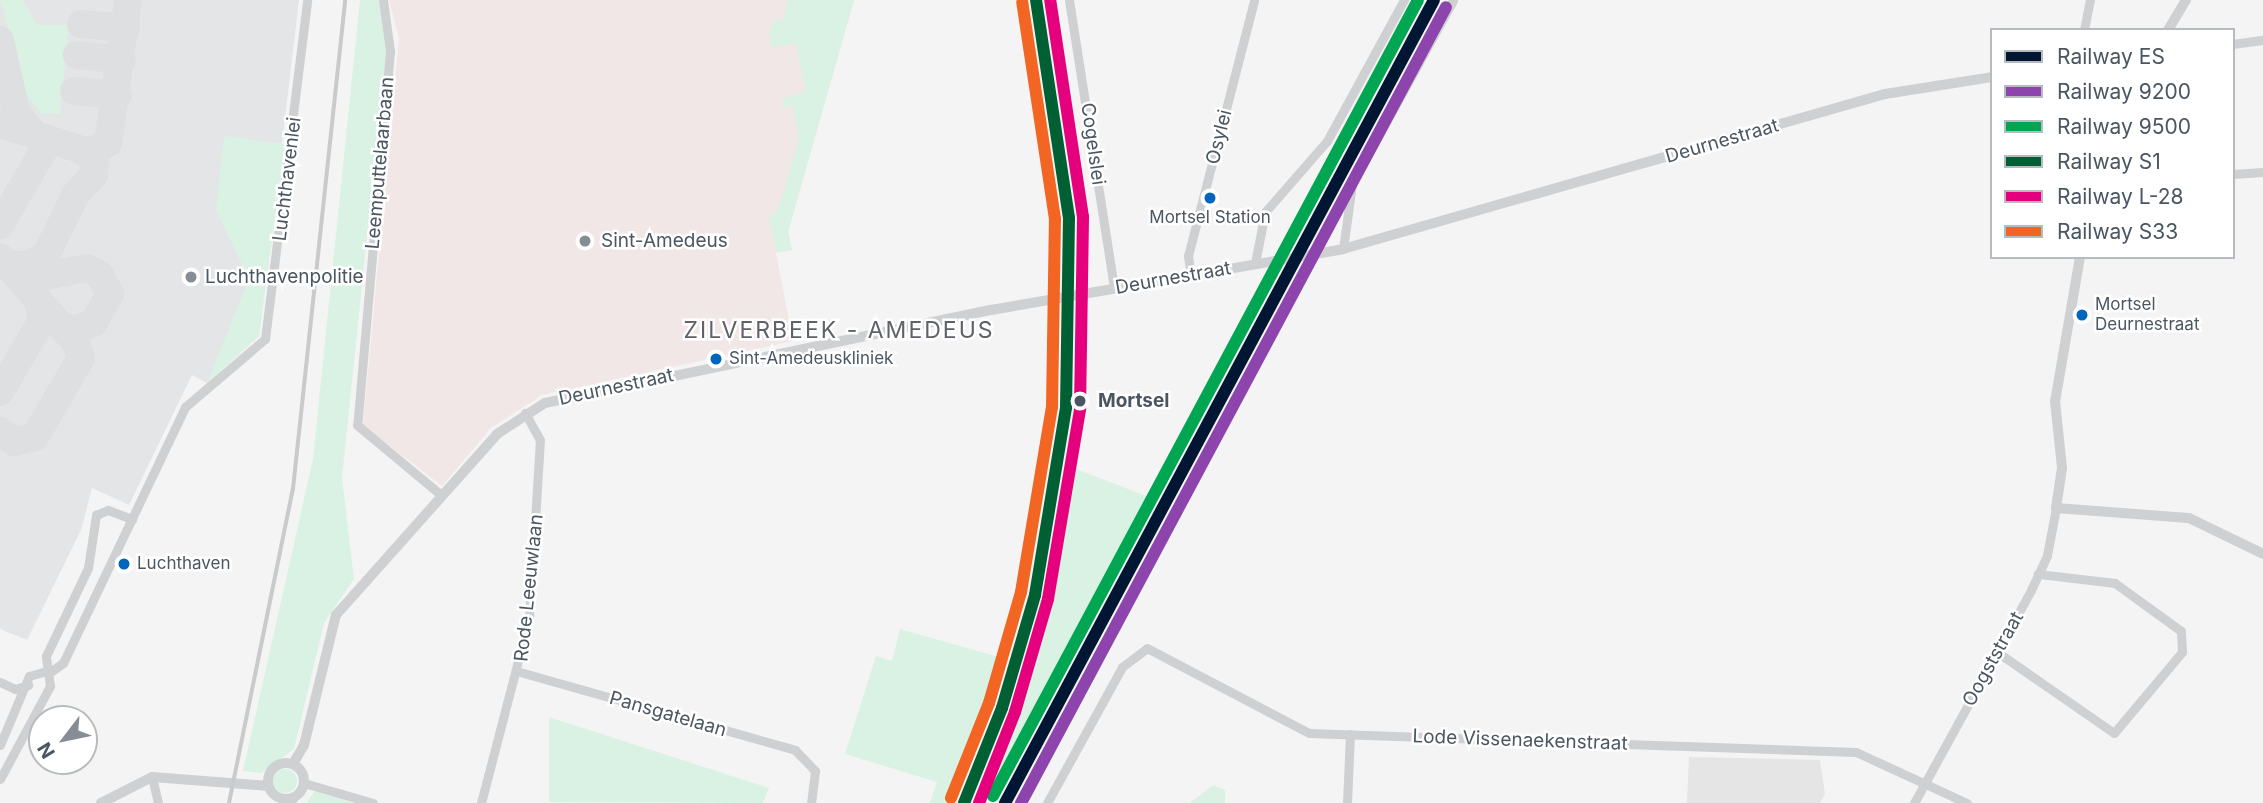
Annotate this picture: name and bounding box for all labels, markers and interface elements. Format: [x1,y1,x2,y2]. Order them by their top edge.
legend [1990,28,2235,259]
text: Railway ES [2057,44,2165,69]
street label: Leemputtelaarbaan [361,76,399,250]
text: Railway 9200 [2057,79,2191,104]
street label: Cogelslei [1076,101,1110,187]
street label: Osylei [1201,107,1237,167]
street label: Deurnestraat [1663,114,1781,168]
text: Railway 9500 [2057,114,2191,139]
street label: Luchthavenlei [268,116,306,242]
text: Railway S1 [2057,149,2161,174]
text: Railway L-28 [2057,184,2184,209]
marker: Mortsel Station [1203,191,1217,205]
place label: Mortsel Station [1149,208,1271,228]
text: Railway S33 [2057,219,2178,244]
place label: Sint-Amedeus [601,230,728,252]
marker: Sint-Amedeus [575,231,595,251]
street label: Deurnestraat [1114,257,1232,299]
place label: Luchthavenpolitie [205,266,364,288]
marker: Luchthavenpolitie [183,269,199,285]
place label: Mortsel Deurnestraat [2095,295,2199,335]
marker: Mortsel Deurnestraat [2075,308,2089,322]
district label: ZILVERBEEK - AMEDEUS [686,316,992,344]
place label: Sint-Amedeuskliniek [729,349,893,369]
marker: Sint-Amedeuskliniek [709,352,723,366]
street label: Deurnestraat [557,364,675,410]
marker: Mortsel [1068,389,1092,413]
place label: Mortsel [1098,390,1169,412]
street label: Rode Leeuwlaan [510,513,548,663]
place label: Luchthaven [137,554,231,574]
marker: Luchthaven [117,557,131,571]
street label: Oogststraat [1958,608,2028,710]
street label: Pansgatelaan [607,686,729,742]
north arrow [28,705,98,775]
street label: Lode Vissenaekenstraat [1412,725,1628,755]
text: N [33,738,60,763]

